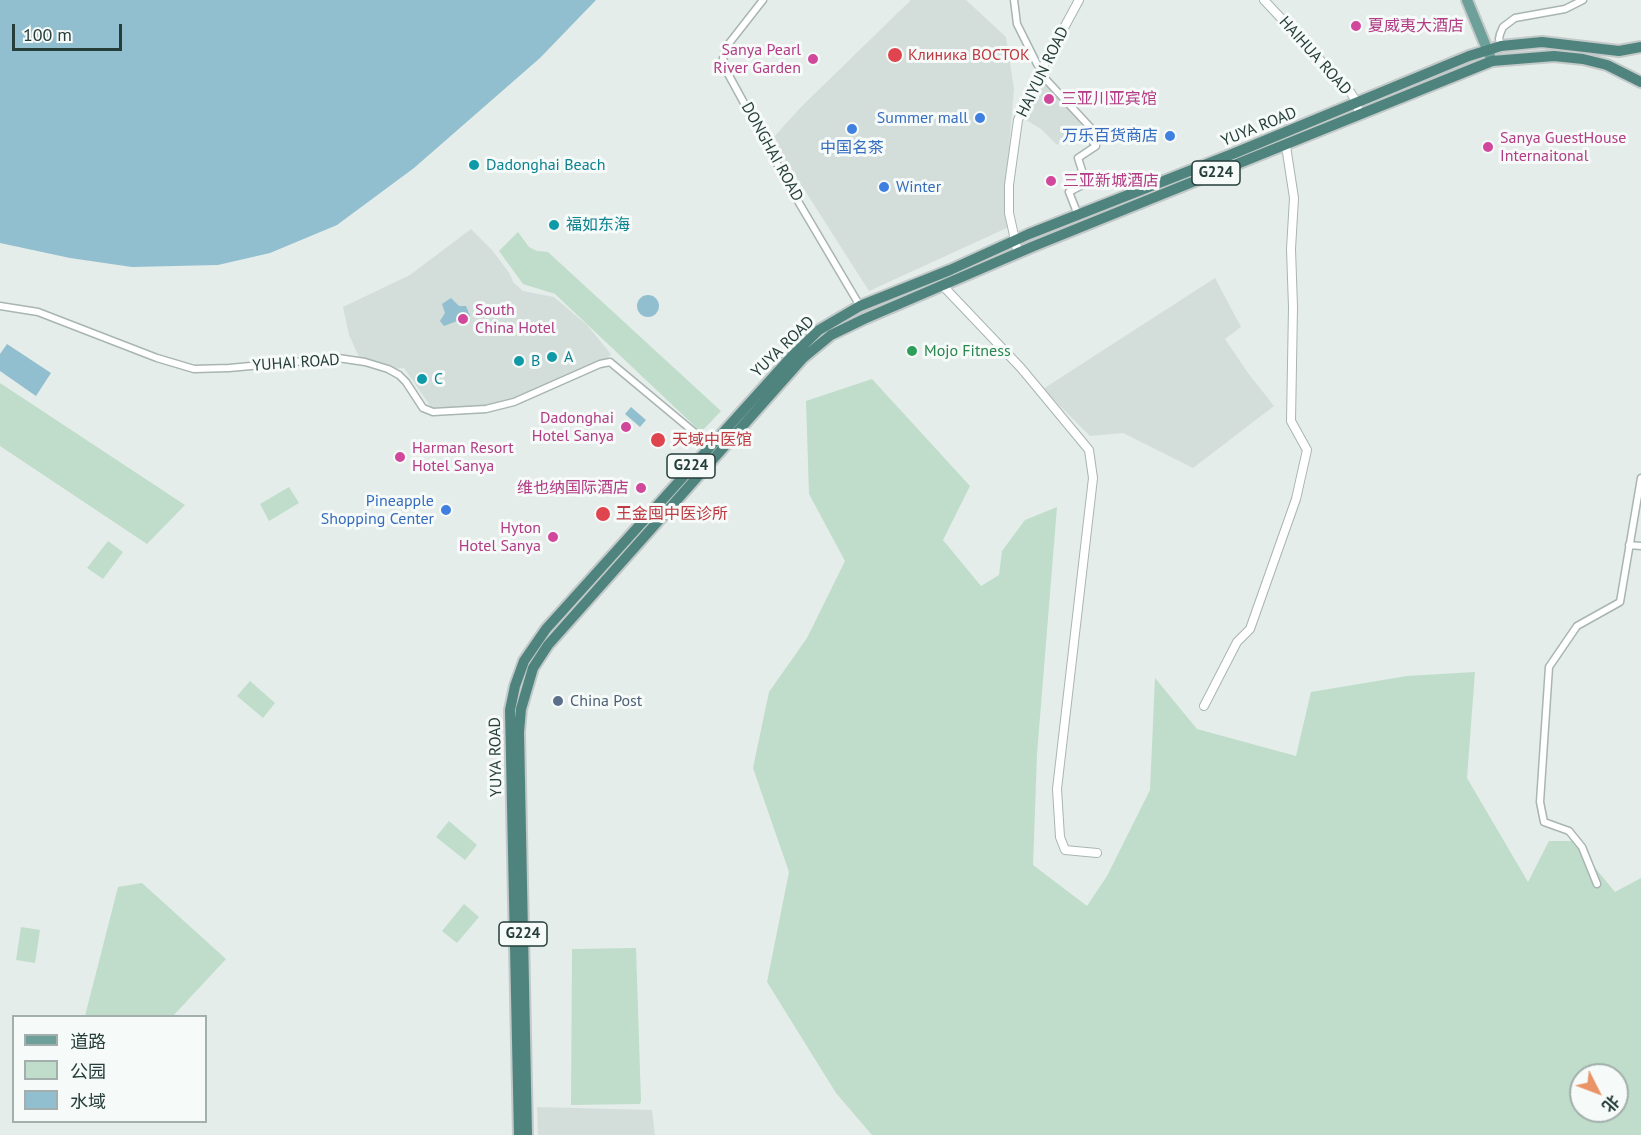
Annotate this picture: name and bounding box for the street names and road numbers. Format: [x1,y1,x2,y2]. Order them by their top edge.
street label: HAIHUA ROAD [1275,13,1355,99]
street label: HAIYUN ROAD [1013,24,1073,120]
street label: DONGHAI ROAD [737,99,807,205]
street label: YUYA ROAD [1218,103,1300,151]
road number: G224 [1192,161,1240,185]
street label: YUYA ROAD [748,312,818,382]
street label: YUHAI ROAD [252,350,340,376]
road number: G224 [667,454,715,478]
street label: YUYA ROAD [486,717,506,797]
road number: G224 [499,922,547,946]

